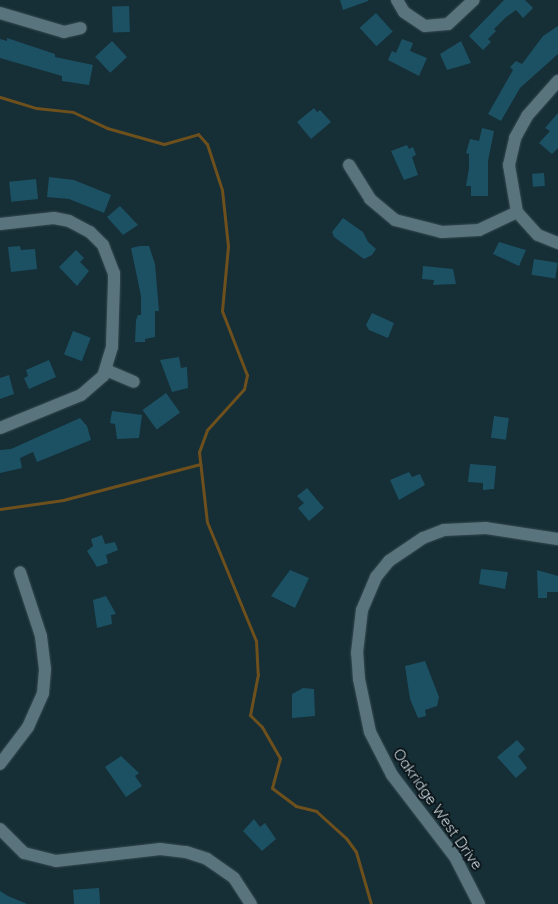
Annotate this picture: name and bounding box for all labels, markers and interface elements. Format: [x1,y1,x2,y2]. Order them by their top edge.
street label: Oakridge West Drive [390,745,486,873]

